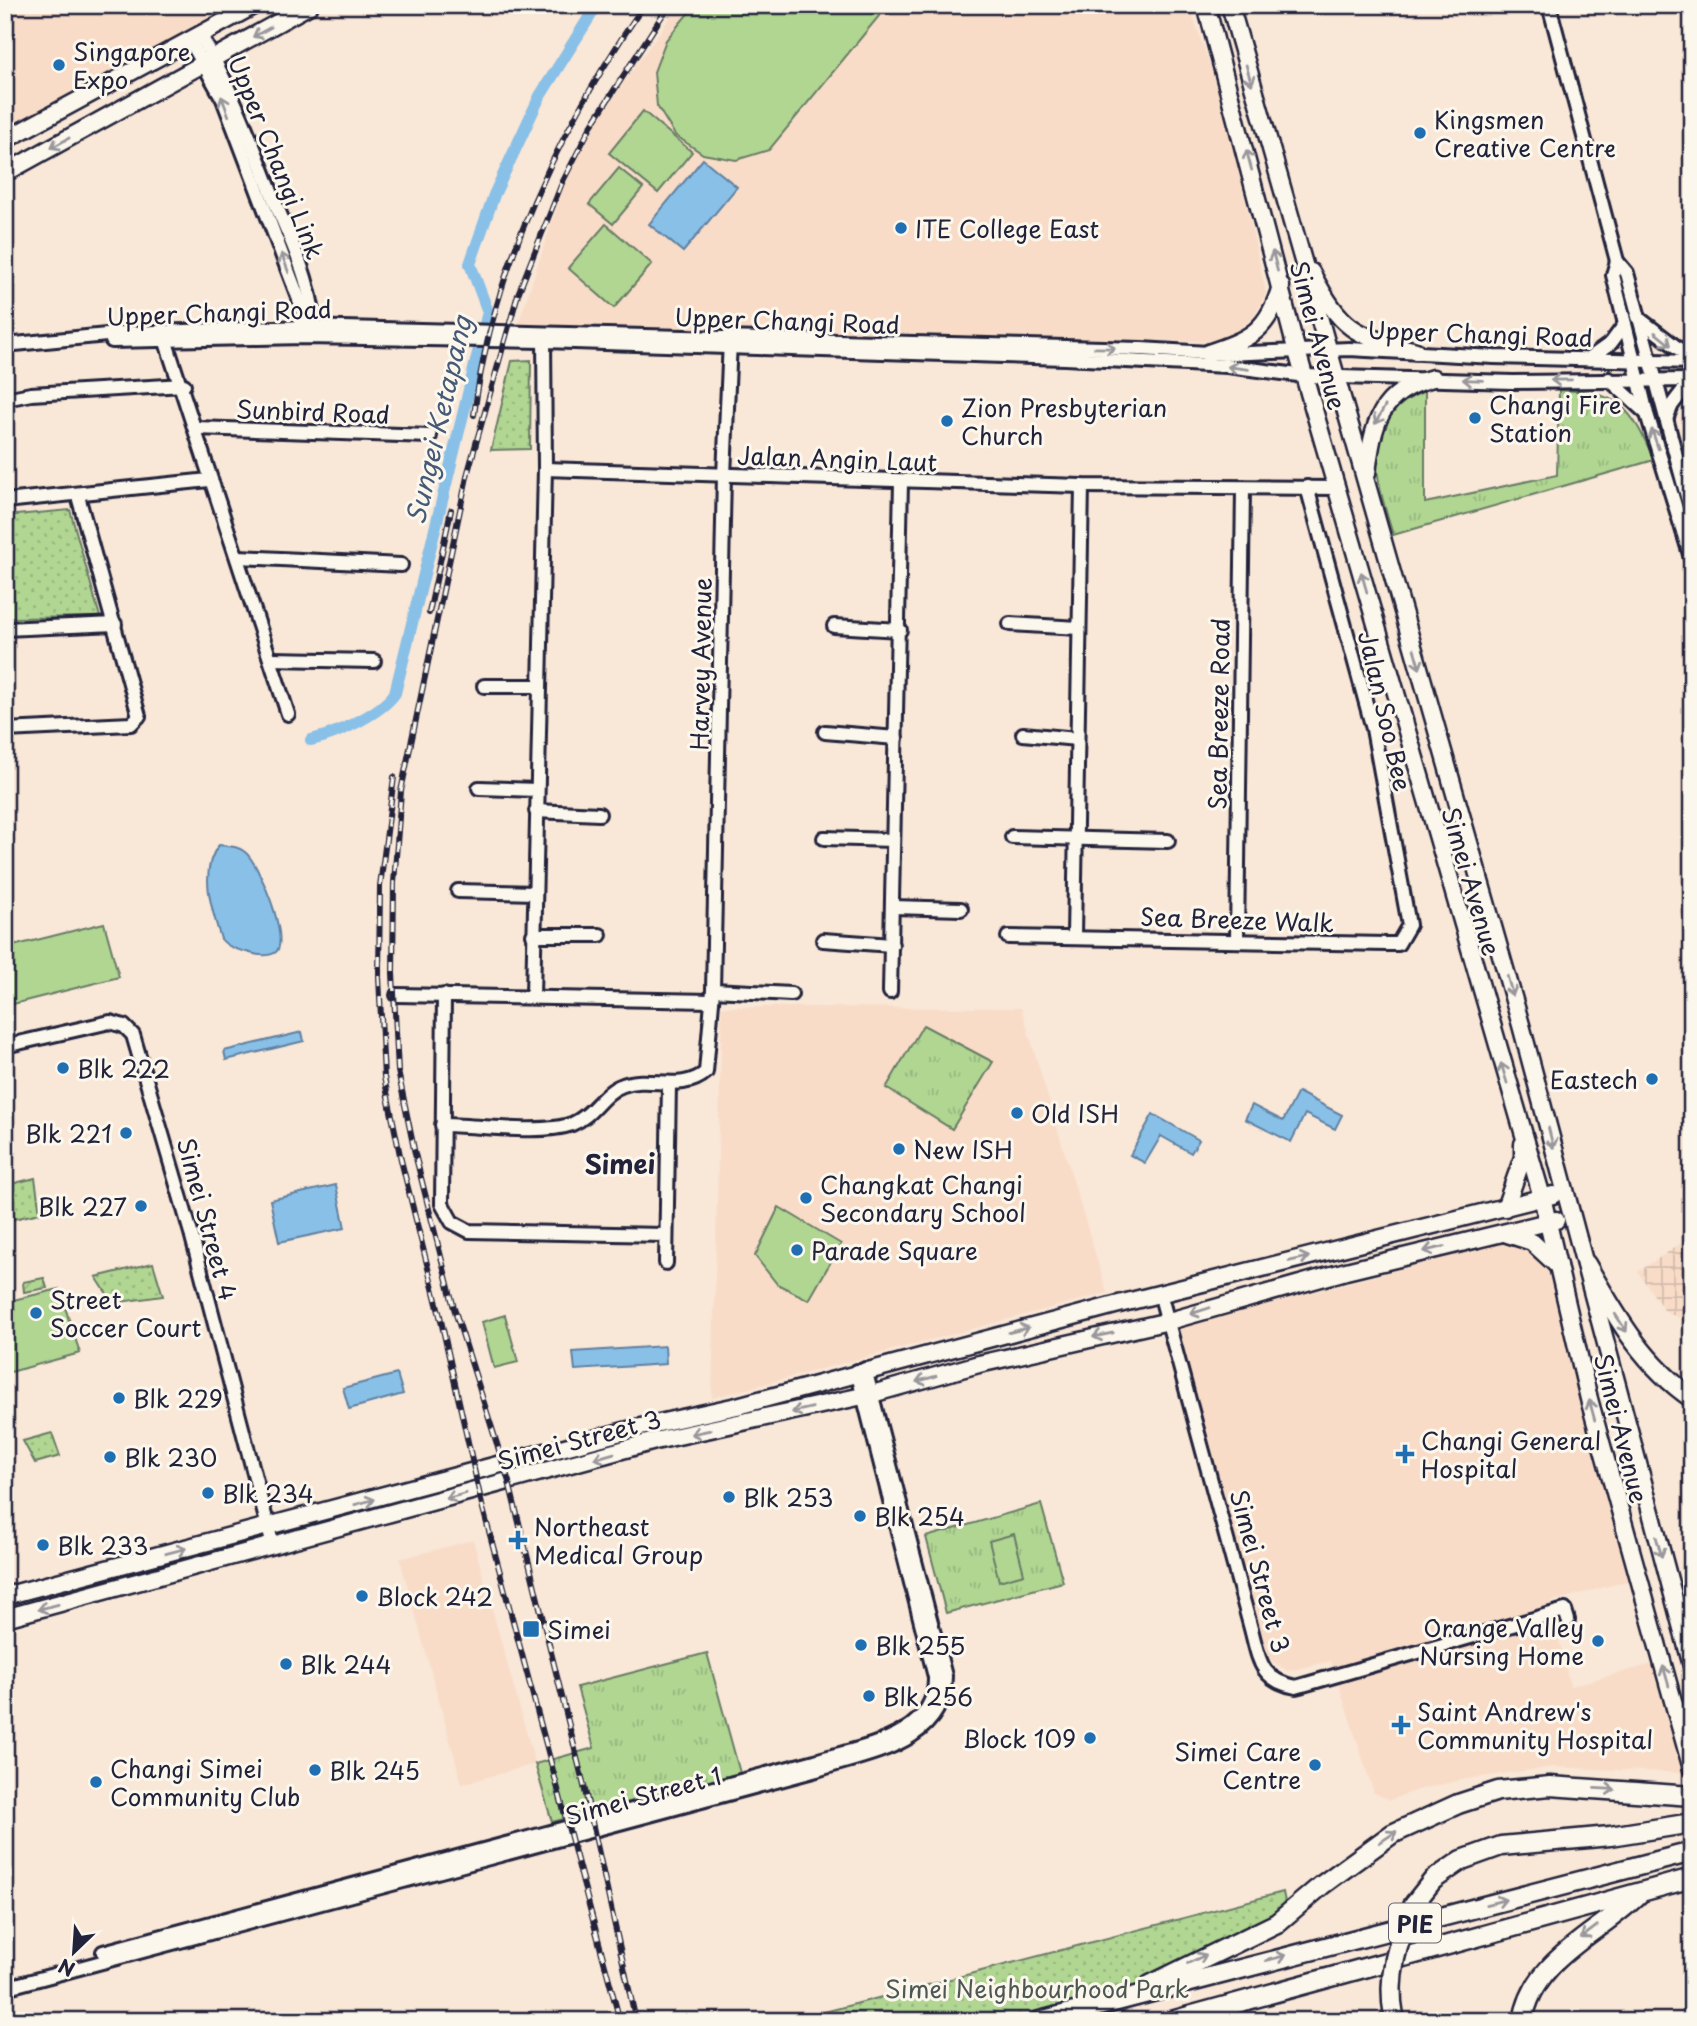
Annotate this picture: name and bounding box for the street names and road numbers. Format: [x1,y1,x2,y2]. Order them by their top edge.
street label: Upper Changi Link [220,50,334,264]
street label: Simei Avenue [1282,256,1356,414]
street label: Upper Changi Road [106,290,332,334]
street label: Upper Changi Road [674,298,900,342]
street label: Upper Changi Road [1367,311,1593,355]
street label: Sunbird Road [235,390,391,432]
street label: Jalan Angin Laut [736,437,938,479]
street label: Harvey Avenue [680,577,720,751]
street label: Sea Breeze Road [1198,618,1238,810]
street label: Jalan Soo Bee [1350,627,1422,795]
street label: Simei Avenue [1434,802,1510,960]
street label: Sea Breeze Walk [1139,898,1335,940]
street label: Simei Street 4 [169,1134,247,1304]
street label: Simei Avenue [1586,1349,1658,1507]
street label: Simei Street 3 [493,1400,665,1478]
street label: Simei Street 3 [1222,1485,1300,1657]
street label: Simei Street 1 [561,1757,725,1833]
road number: PIE [1389,1904,1441,1942]

